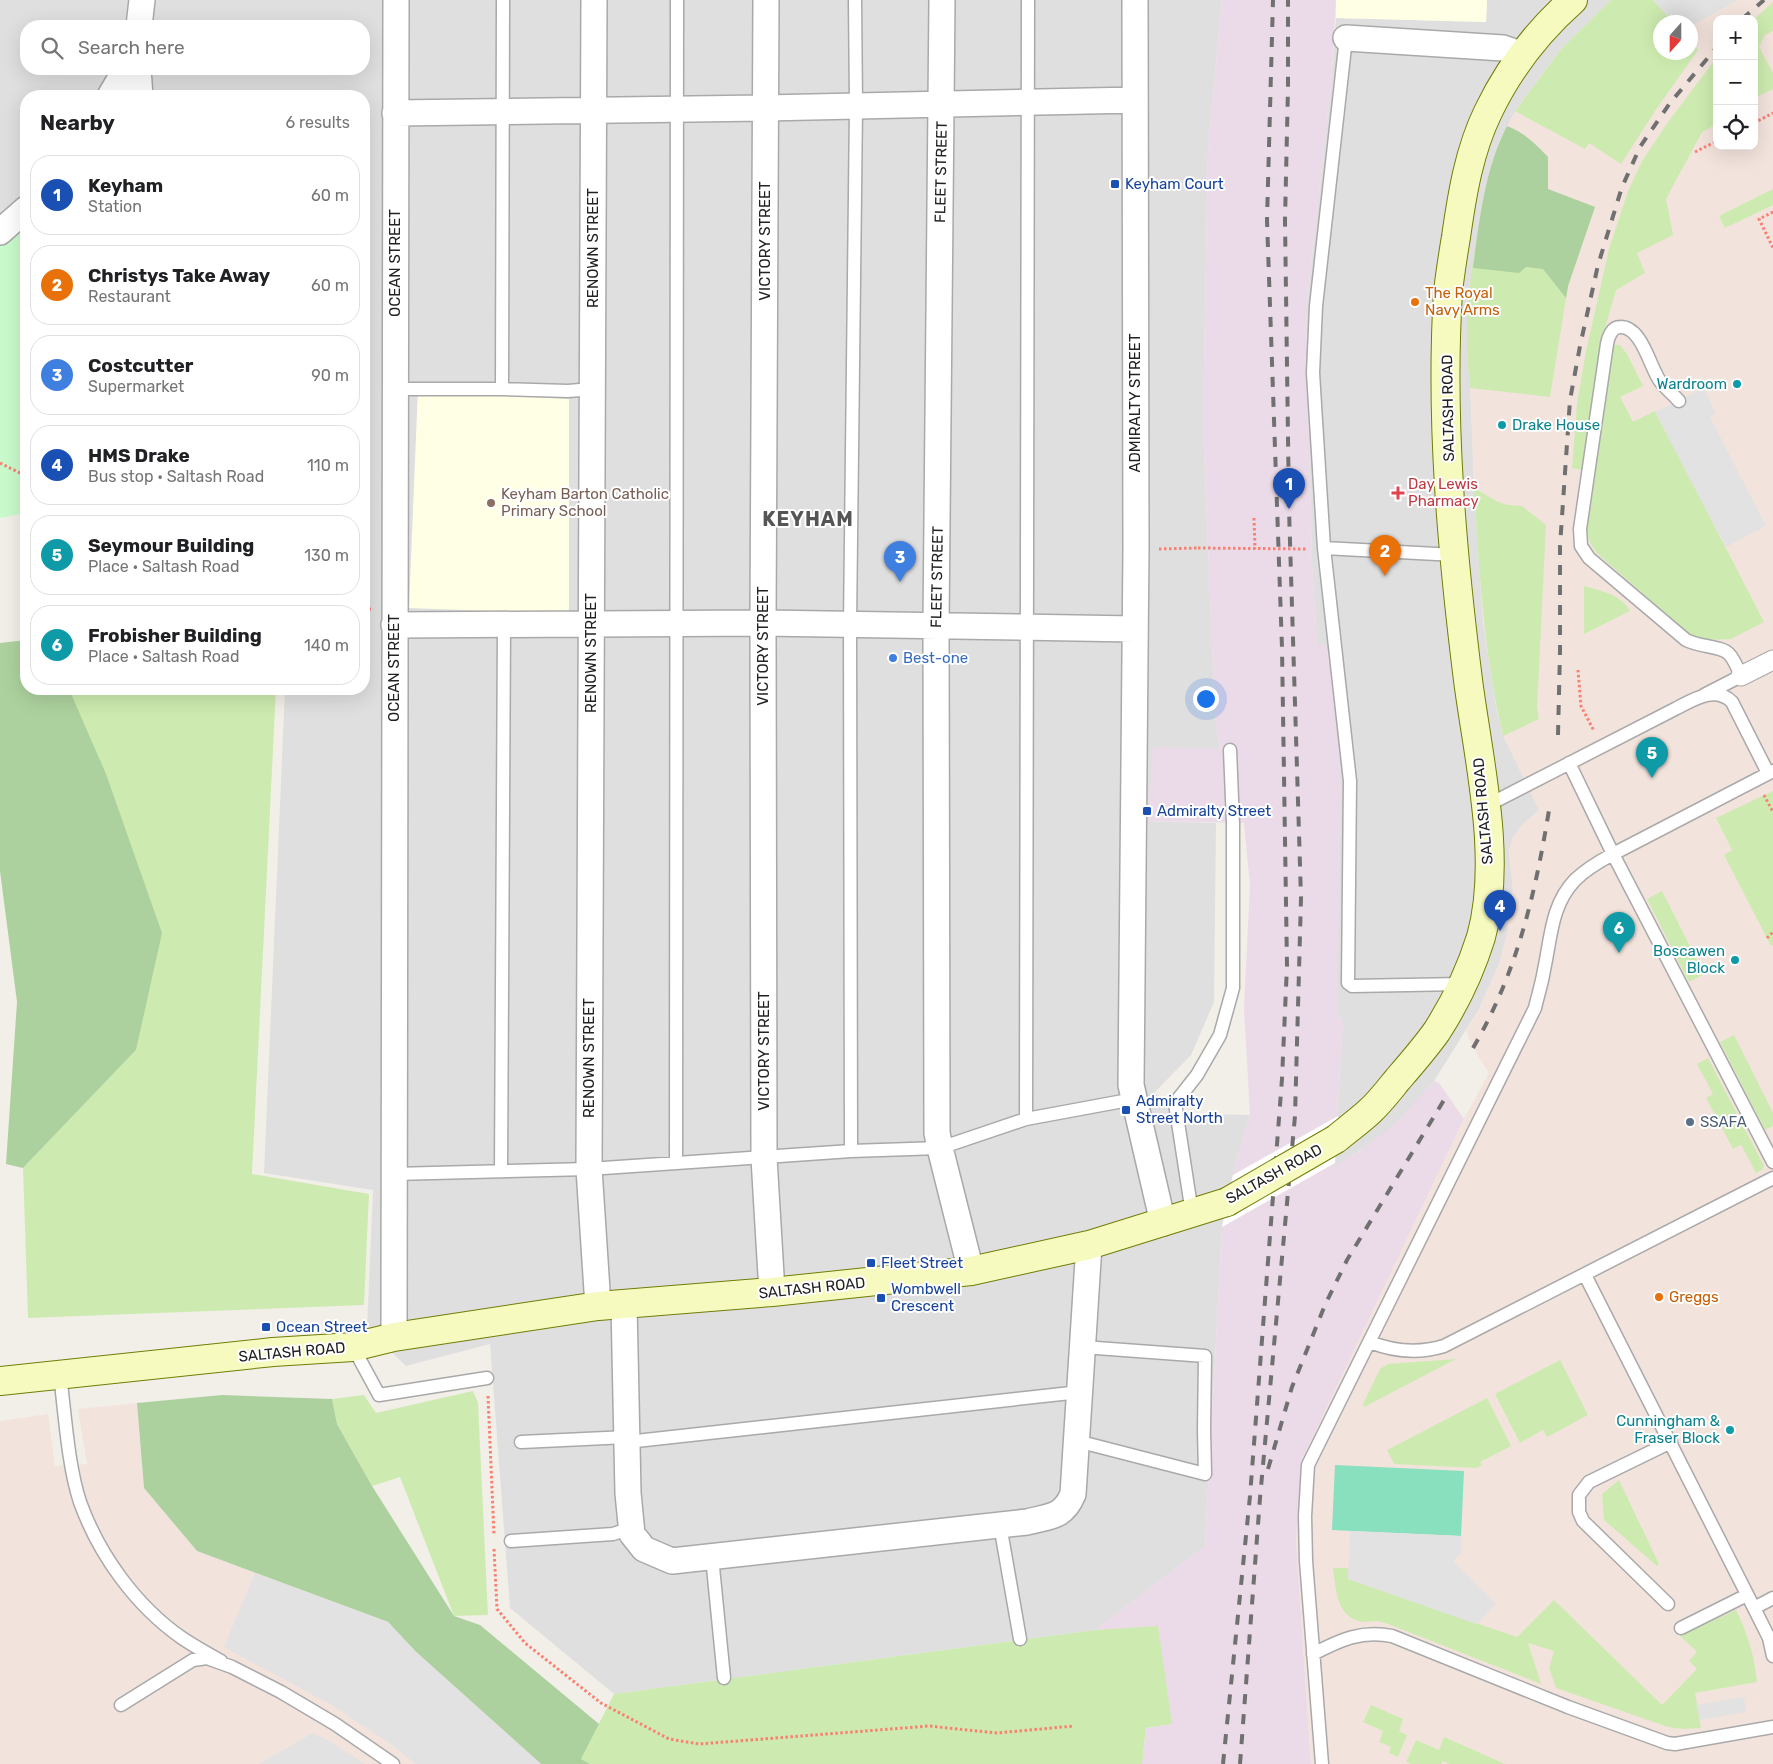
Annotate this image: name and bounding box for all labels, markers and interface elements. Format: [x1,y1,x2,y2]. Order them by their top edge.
north arrow [1653,15,1698,60]
map controls [1713,15,1758,150]
button: + [1713,15,1758,60]
search box [20,20,370,75]
icon: search [38,34,66,62]
text: Search here [78,36,185,59]
button: − [1713,60,1758,105]
button: locate [1713,105,1758,150]
text: Nearby [40,110,115,135]
text: 6 results [285,113,350,132]
street label: FLEET STREET [931,121,951,223]
text: Keyham [88,174,163,197]
place label: Keyham Court [1125,175,1224,193]
marker: Keyham Court [1109,178,1121,190]
street label: VICTORY STREET [756,181,774,301]
text: 1 [53,186,61,205]
text: 60 m [311,186,349,205]
street label: RENOWN STREET [584,188,602,308]
text: Station [88,197,142,216]
street label: OCEAN STREET [386,209,404,317]
text: Christys Take Away [88,264,270,287]
text: 2 [52,276,62,295]
text: 60 m [311,276,349,295]
place label: The Royal Navy Arms [1425,284,1500,319]
text: Restaurant [88,287,171,306]
marker: The Royal Navy Arms [1409,296,1421,308]
street label: ADMIRALTY STREET [1126,333,1144,473]
text: Costcutter [88,354,193,377]
street label: SALTASH ROAD [1438,354,1458,462]
text: 3 [52,366,62,385]
text: 90 m [311,366,349,385]
place label: Wardroom [1656,375,1727,393]
text: Supermarket [88,377,184,396]
marker: Wardroom [1731,378,1743,390]
place label: Drake House [1512,416,1600,434]
marker: Drake House [1496,419,1508,431]
text: HMS Drake [88,444,190,467]
text: 4 [52,456,62,475]
text: 110 m [307,456,349,475]
text: Bus stop · Saltash Road [88,467,264,486]
pin: 1 [1273,468,1305,509]
place label: Day Lewis Pharmacy [1408,475,1479,510]
place label: Keyham Barton Catholic Primary School [501,485,669,520]
marker: Day Lewis Pharmacy [1392,487,1404,499]
marker: Keyham Barton Catholic Primary School [485,497,497,509]
district label: KEYHAM [762,507,854,531]
street label: FLEET STREET [927,526,947,628]
text: Seymour Building [88,534,254,557]
pin: 2 [1369,535,1401,576]
pin: 3 [884,541,916,582]
text: 5 [52,546,62,565]
text: 130 m [304,546,349,565]
text: Place · Saltash Road [88,557,239,576]
street label: VICTORY STREET [754,586,772,706]
street label: RENOWN STREET [582,593,600,713]
street label: OCEAN STREET [385,614,403,722]
text: Frobisher Building [88,624,262,647]
text: 6 [52,636,62,655]
text: 140 m [304,636,349,655]
text: Place · Saltash Road [88,647,239,666]
place label: Best-one [903,649,968,667]
marker: Best-one [887,652,899,664]
your location [1193,686,1219,712]
pin: 5 [1636,737,1668,778]
street label: SALTASH ROAD [1469,757,1497,865]
place label: Admiralty Street [1157,802,1271,820]
marker: Admiralty Street [1141,805,1153,817]
pin: 4 [1484,890,1516,931]
pin: 6 [1603,912,1635,953]
place label: Boscawen Block [1653,942,1725,977]
marker: Boscawen Block [1729,954,1741,966]
street label: VICTORY STREET [755,991,773,1111]
street label: RENOWN STREET [580,998,598,1118]
place label: Admiralty Street North [1136,1092,1223,1127]
marker: Admiralty Street North [1120,1104,1132,1116]
place label: SSAFA [1700,1113,1747,1131]
marker: SSAFA [1684,1116,1696,1128]
street label: SALTASH ROAD [1223,1140,1325,1208]
place label: Fleet Street [881,1254,963,1272]
marker: Fleet Street [865,1257,877,1269]
street label: SALTASH ROAD [758,1273,866,1303]
place label: Wombwell Crescent [891,1280,961,1315]
place label: Greggs [1669,1288,1719,1306]
marker: Greggs [1653,1291,1665,1303]
marker: Wombwell Crescent [875,1292,887,1304]
place label: Ocean Street [276,1318,367,1336]
marker: Ocean Street [260,1321,272,1333]
street label: SALTASH ROAD [238,1338,346,1366]
place label: Cunningham & Fraser Block [1616,1412,1721,1447]
marker: Cunningham & Fraser Block [1724,1424,1736,1436]

